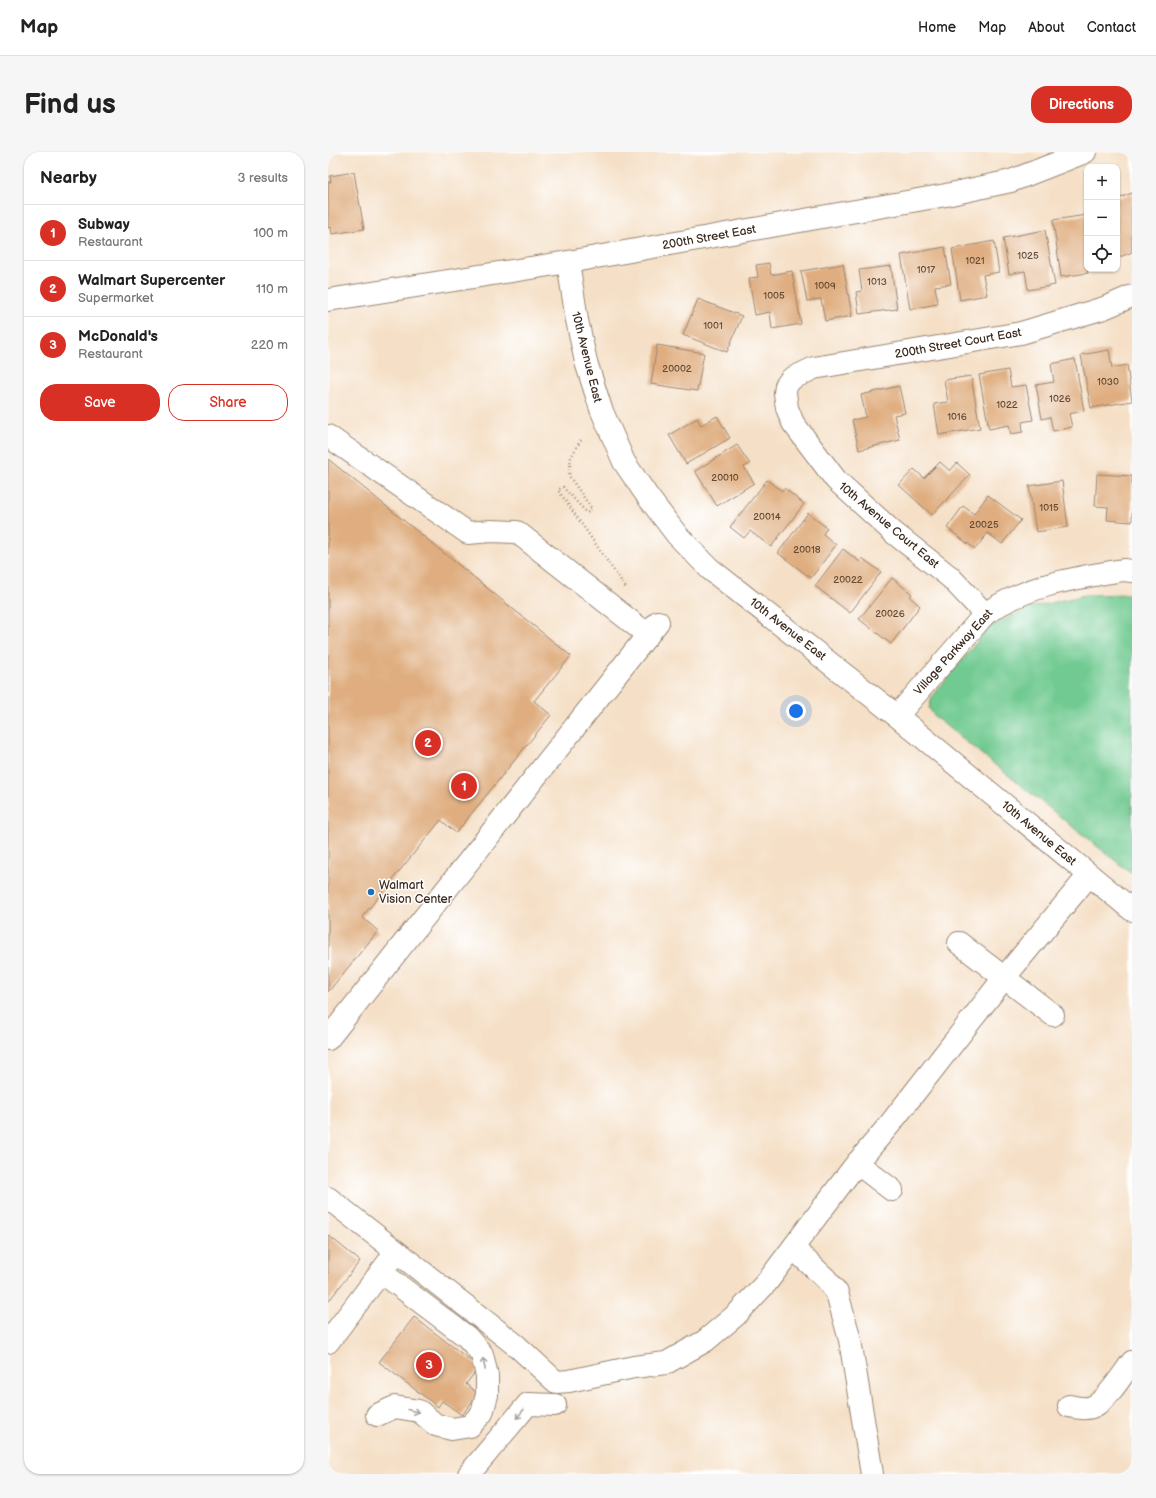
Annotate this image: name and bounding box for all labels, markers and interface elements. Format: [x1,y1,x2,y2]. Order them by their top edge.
text: Map [20,16,58,39]
text: Home [918,19,956,36]
text: Map [978,19,1006,36]
text: About [1028,19,1065,36]
text: Contact [1087,19,1136,36]
button: Directions [1031,86,1132,123]
text: Find us [24,88,116,121]
map controls [1084,164,1120,272]
button: + [1084,164,1120,200]
text: Nearby [40,168,97,188]
text: 3 results [237,170,288,186]
button: − [1084,200,1120,236]
text: Subway [78,215,130,234]
street label: 200th Street East [661,222,757,253]
text: 1 [50,225,56,241]
text: 100 m [253,225,288,241]
text: Restaurant [78,234,143,250]
button: locate [1084,236,1120,272]
house number: 1025 [1017,250,1039,262]
house number: 1021 [965,255,985,267]
house number: 1017 [917,264,935,276]
text: Walmart Supercenter [78,271,225,290]
house number: 1013 [867,276,887,288]
house number: 1009 [814,280,836,292]
text: 2 [49,281,57,297]
text: 110 m [256,281,288,297]
text: Supermarket [78,290,154,306]
house number: 1005 [763,290,785,302]
street label: 10th Avenue East [568,310,605,404]
house number: 1001 [703,320,723,332]
street label: 200th Street Court East [894,325,1023,362]
text: McDonald's [78,327,158,346]
text: 3 [49,337,57,353]
text: 220 m [251,337,288,353]
text: Restaurant [78,346,143,362]
house number: 20002 [662,363,692,375]
house number: 1030 [1097,376,1119,388]
button: Save [40,384,160,421]
button: Share [168,384,288,421]
house number: 1026 [1049,393,1071,405]
house number: 1022 [996,399,1018,411]
house number: 1016 [947,411,967,423]
house number: 20010 [711,472,739,484]
street label: 10th Avenue Court East [835,479,942,572]
house number: 1015 [1039,502,1059,514]
house number: 20014 [753,511,781,523]
house number: 20025 [969,519,999,531]
house number: 20018 [793,544,821,556]
house number: 20022 [833,574,863,586]
street label: 10th Avenue East [746,595,829,664]
street label: Village Parkway East [911,606,996,698]
house number: 20026 [875,608,905,620]
your location [786,701,806,721]
pin: 2 [415,728,441,758]
pin: 1 [451,771,477,801]
street label: 10th Avenue East [998,798,1079,869]
place label: Walmart Vision Center [379,878,453,907]
marker: Walmart Vision Center [366,887,376,897]
pin: 3 [416,1350,442,1380]
one-way arrow [480,1358,488,1371]
one-way arrow [407,1407,420,1415]
one-way arrow [515,1408,524,1419]

